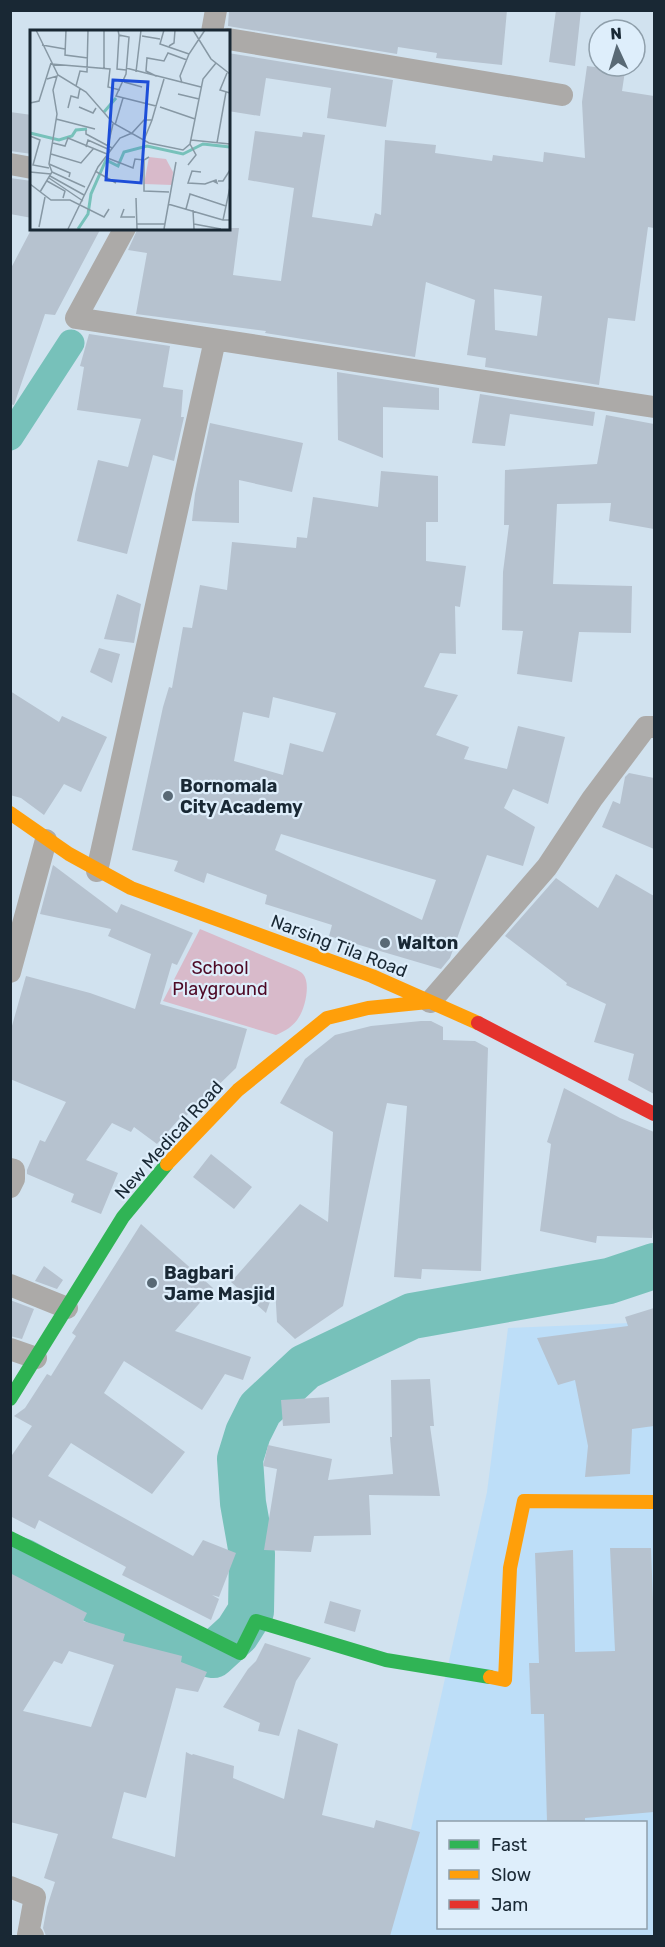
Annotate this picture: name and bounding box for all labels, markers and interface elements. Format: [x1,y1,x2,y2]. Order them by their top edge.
north arrow [587,18,647,78]
text: N [610,24,622,43]
inset map [30,30,230,230]
place label: Bornomala City Academy [180,775,303,818]
marker: Bornomala City Academy [161,789,175,803]
street label: Narsing Tila Road [268,910,410,982]
place label: Walton [397,932,458,954]
marker: Walton [378,936,392,950]
park label: School Playground [172,957,268,1000]
street label: New Medical Road [110,1076,228,1204]
place label: Bagbari Jame Masjid [164,1262,275,1305]
marker: Bagbari Jame Masjid [145,1276,159,1290]
legend [437,1821,647,1929]
text: Fast [491,1834,527,1856]
text: Slow [491,1864,531,1886]
text: Jam [491,1894,528,1916]

